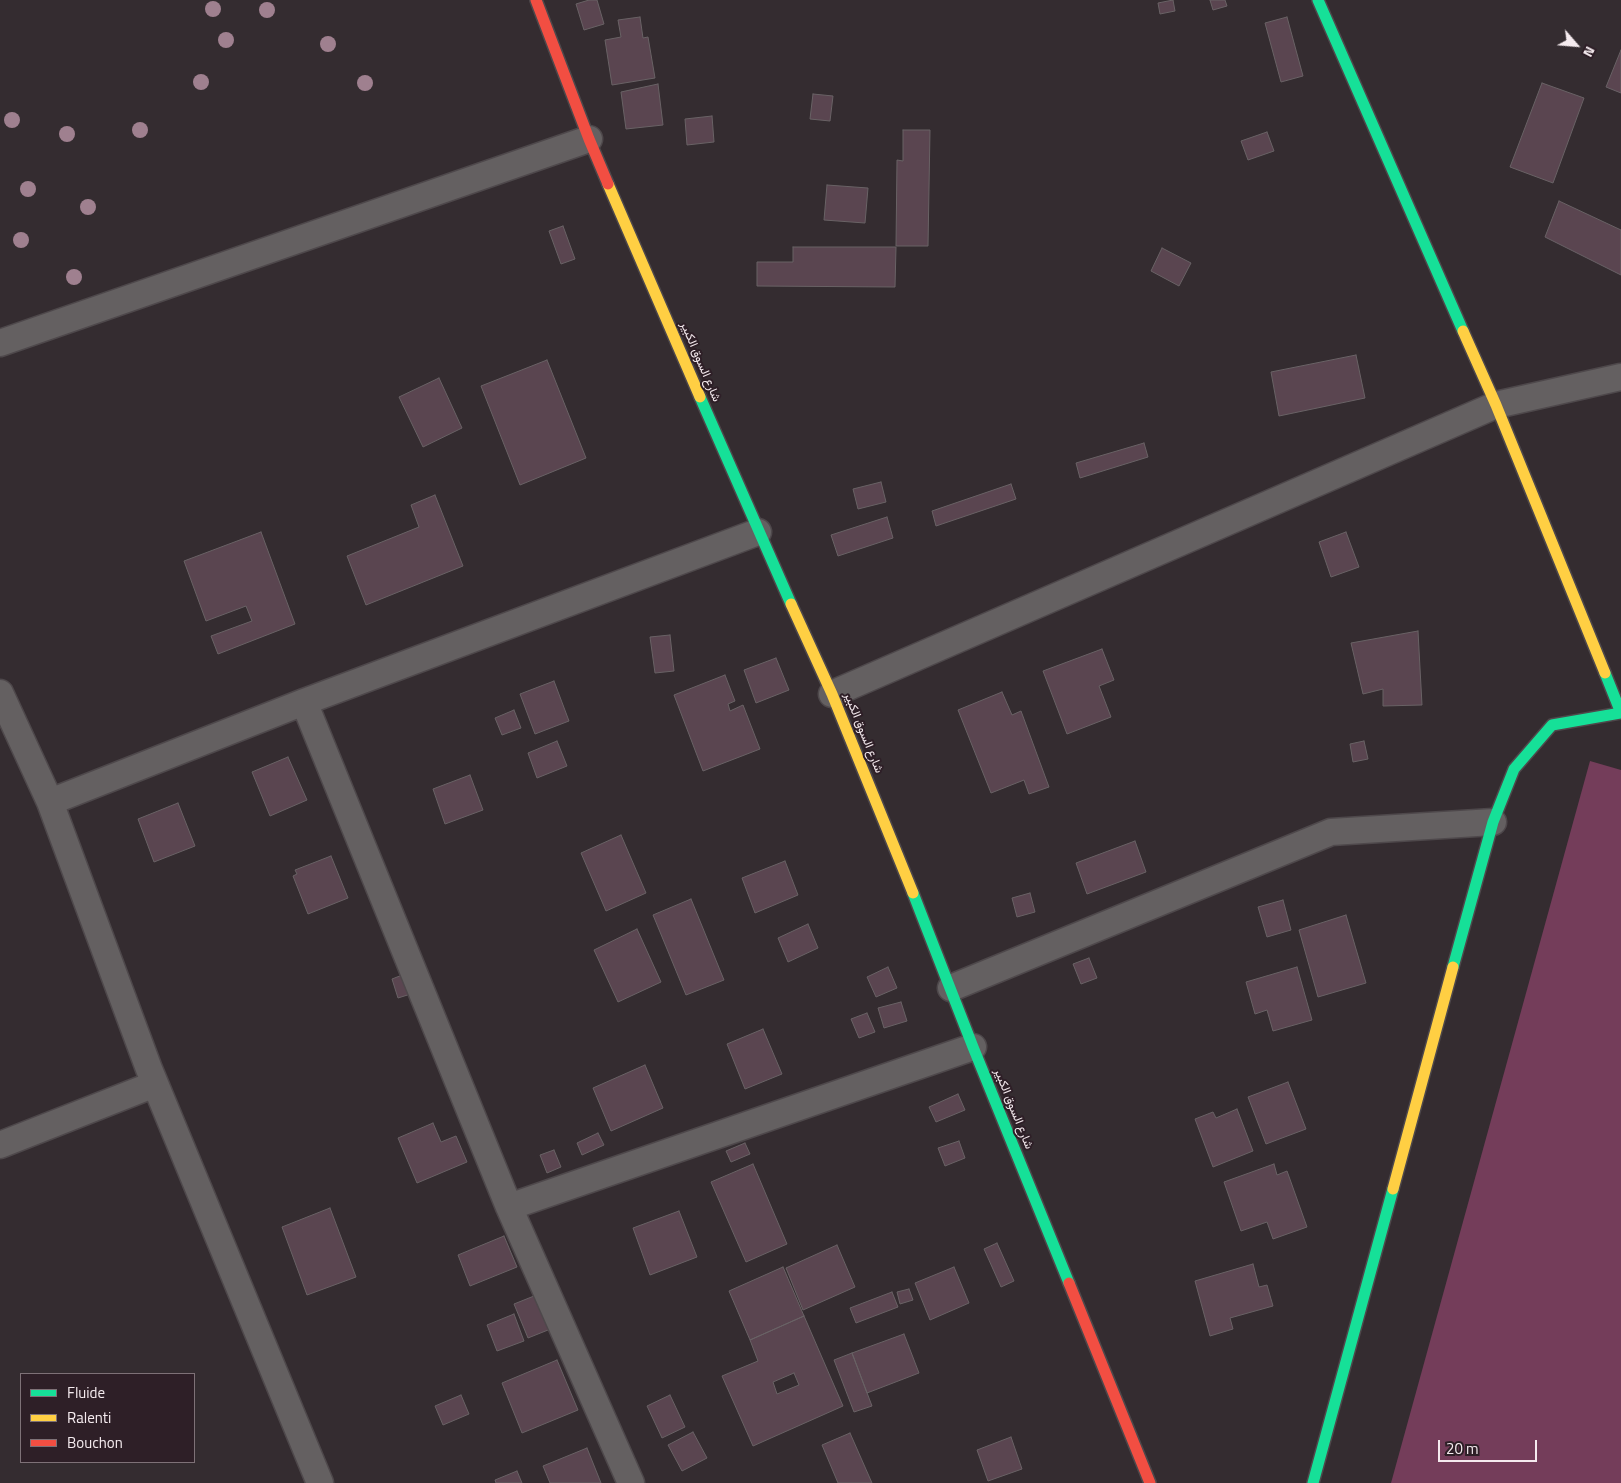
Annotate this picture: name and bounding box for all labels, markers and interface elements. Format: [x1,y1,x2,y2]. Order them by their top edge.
north arrow [1551,20,1601,70]
text: N [1578,43,1601,61]
street label: شارع السوق الكبير [677,320,723,404]
street label: شارع السوق الكبير [840,691,886,775]
street label: شارع السوق الكبير [990,1067,1036,1151]
legend [20,1373,195,1463]
text: Fluide [67,1381,105,1404]
text: Ralenti [67,1406,111,1429]
scale bar [1441,1430,1540,1462]
text: Bouchon [67,1431,123,1454]
text: 20 m [1446,1437,1479,1460]

